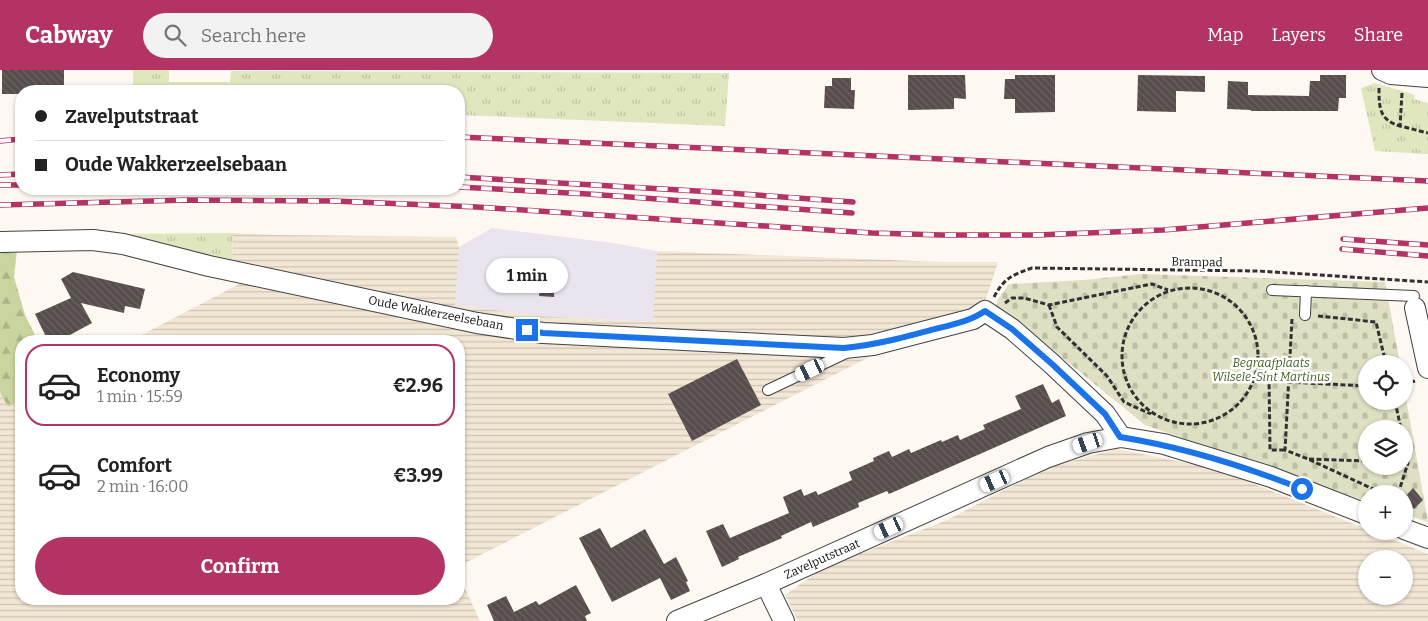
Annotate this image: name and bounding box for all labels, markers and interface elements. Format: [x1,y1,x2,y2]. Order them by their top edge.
search box [143,13,493,58]
text: Cabway [25,21,113,49]
icon: search [161,21,189,49]
text: Search here [201,24,306,47]
text: Map [1207,24,1243,46]
text: Layers [1271,24,1326,46]
text: Share [1354,24,1403,46]
text: Zavelputstraat [65,105,198,128]
text: Oude Wakkerzeelsebaan [65,153,287,176]
street label: Brampad [1171,255,1223,269]
callout: 1 min [486,258,568,292]
text: 1 min [507,266,547,285]
street label: Oude Wakkerzeelsebaan [367,293,505,333]
route end [516,319,538,341]
map controls [1358,355,1413,605]
button: locate [1358,355,1413,410]
park label: Begraafplaats Wilsele-Sint Martinus [1212,356,1330,384]
car [793,357,826,383]
icon: car [37,363,82,408]
text: Economy [97,364,180,387]
text: €2.96 [393,374,443,397]
text: 1 min · 15:59 [97,387,183,406]
button: layers [1358,420,1413,475]
car [1071,431,1104,455]
icon: car [37,453,82,498]
text: Comfort [97,454,172,477]
text: €3.99 [393,464,443,487]
car [978,468,1011,494]
text: 2 min · 16:00 [97,477,189,496]
route start [1291,478,1313,500]
button: + [1358,485,1413,540]
car [872,515,905,541]
street label: Zavelputstraat [782,536,862,582]
button: Confirm [35,537,445,595]
button: − [1358,550,1413,605]

